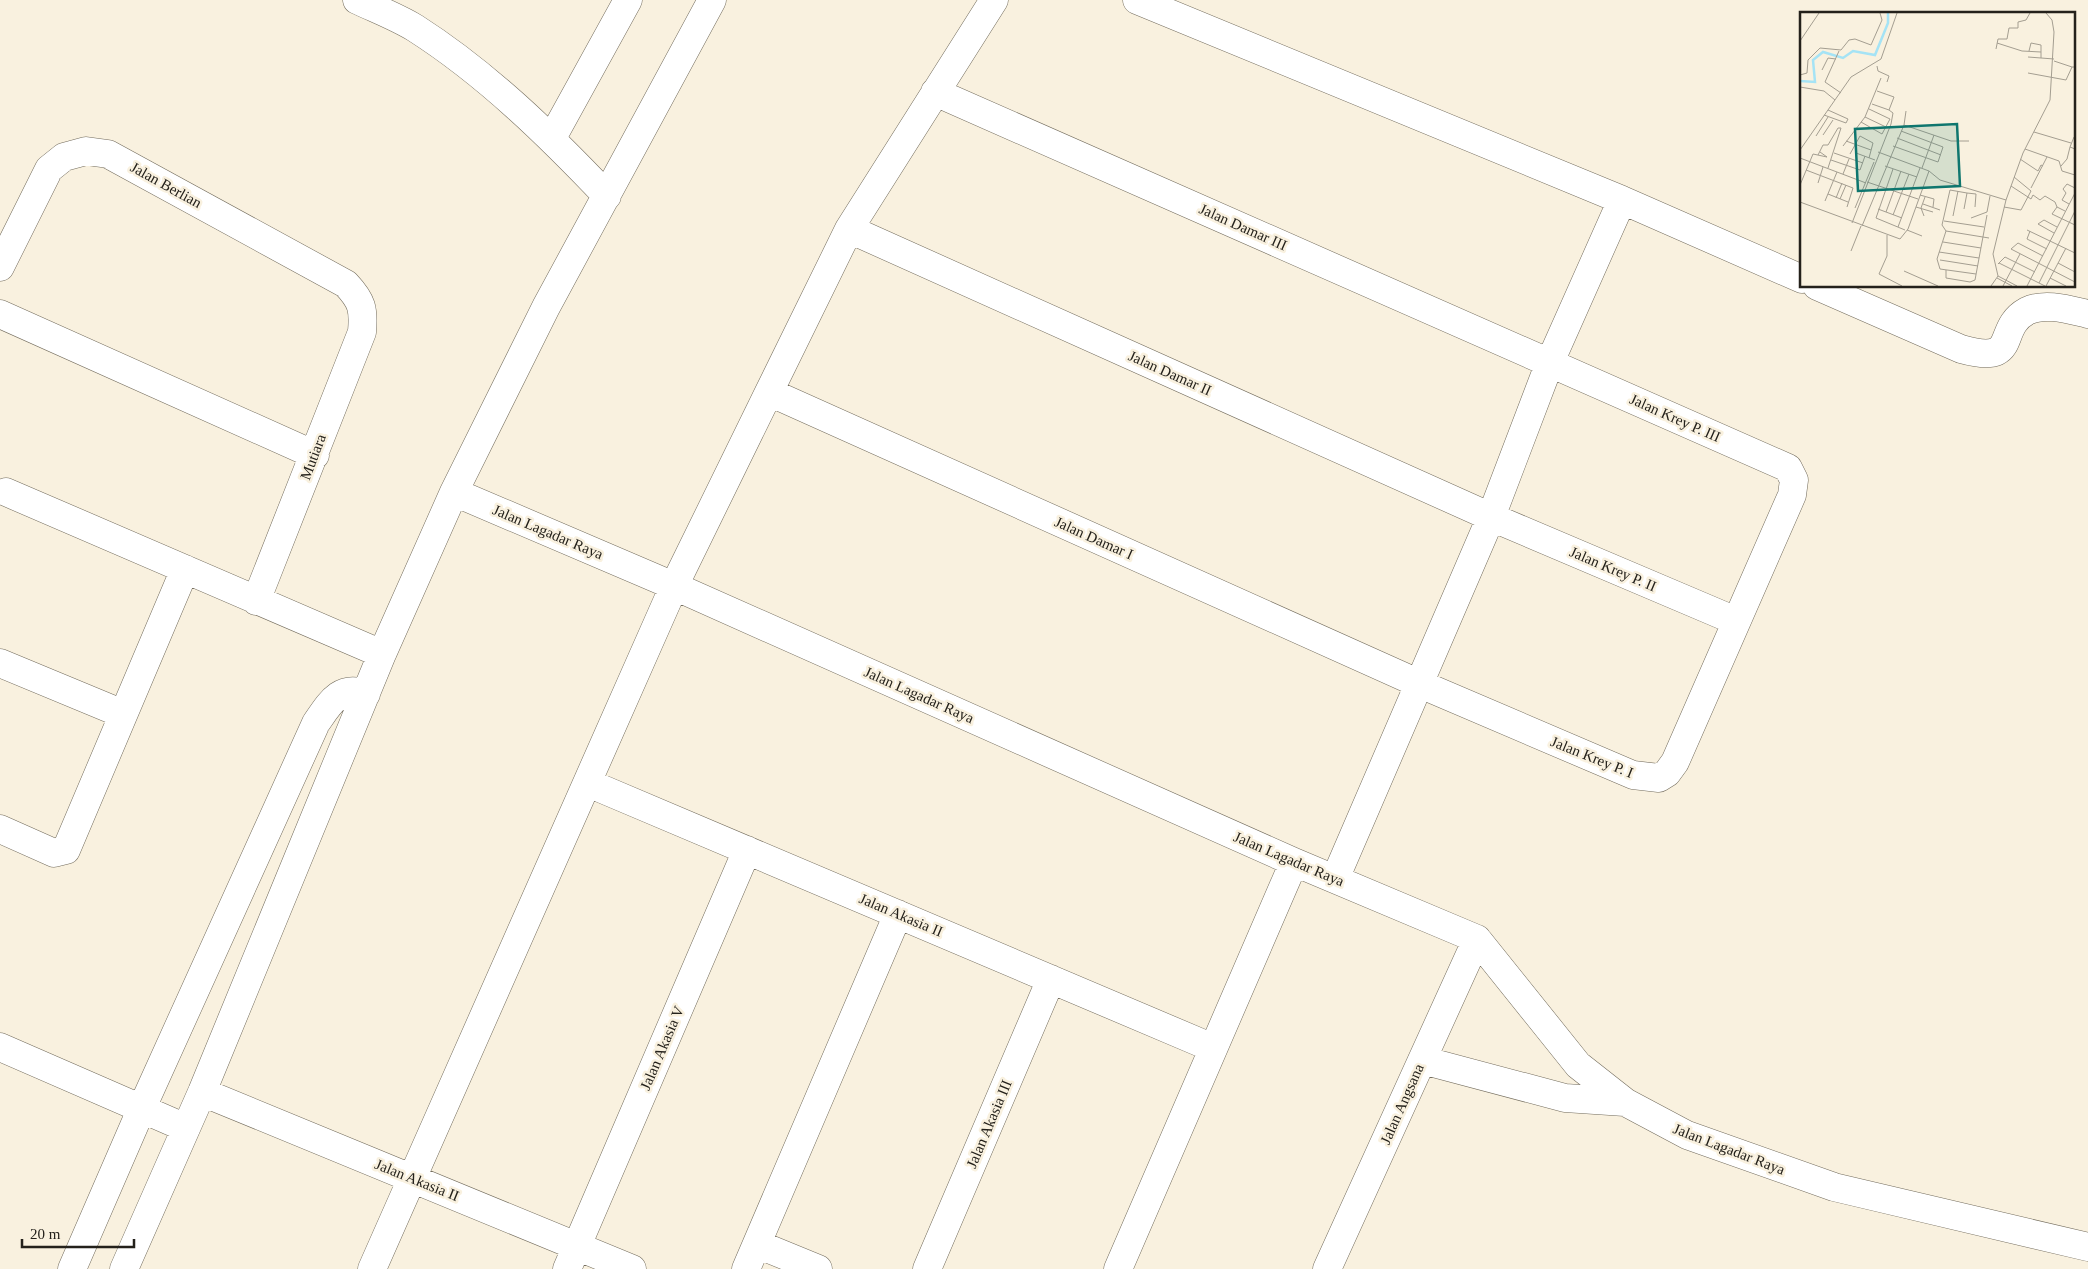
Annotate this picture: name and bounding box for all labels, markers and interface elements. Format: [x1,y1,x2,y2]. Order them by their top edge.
inset map [1800,12,2076,288]
street label: Jalan Berlian [128,159,205,211]
street label: Jalan Damar III [1197,201,1289,253]
street label: Jalan Damar II [1126,348,1214,398]
street label: Jalan Krey P. III [1627,391,1723,445]
street label: Mutiara [297,432,329,482]
street label: Jalan Lagadar Raya [490,502,606,563]
street label: Jalan Damar I [1052,514,1136,562]
street label: Jalan Krey P. II [1567,544,1659,594]
street label: Jalan Lagadar Raya [862,664,977,726]
street label: Jalan Krey P. I [1548,733,1636,781]
street label: Jalan Lagadar Raya [1231,829,1347,890]
street label: Jalan Akasia II [857,890,945,940]
street label: Jalan Akasia V [637,1003,687,1092]
street label: Jalan Angsana [1377,1061,1427,1147]
street label: Jalan Akasia III [963,1078,1015,1170]
street label: Jalan Lagadar Raya [1671,1120,1787,1178]
street label: Jalan Akasia II [373,1156,461,1204]
scale bar [22,1216,135,1248]
text: 20 m [30,1226,61,1242]

